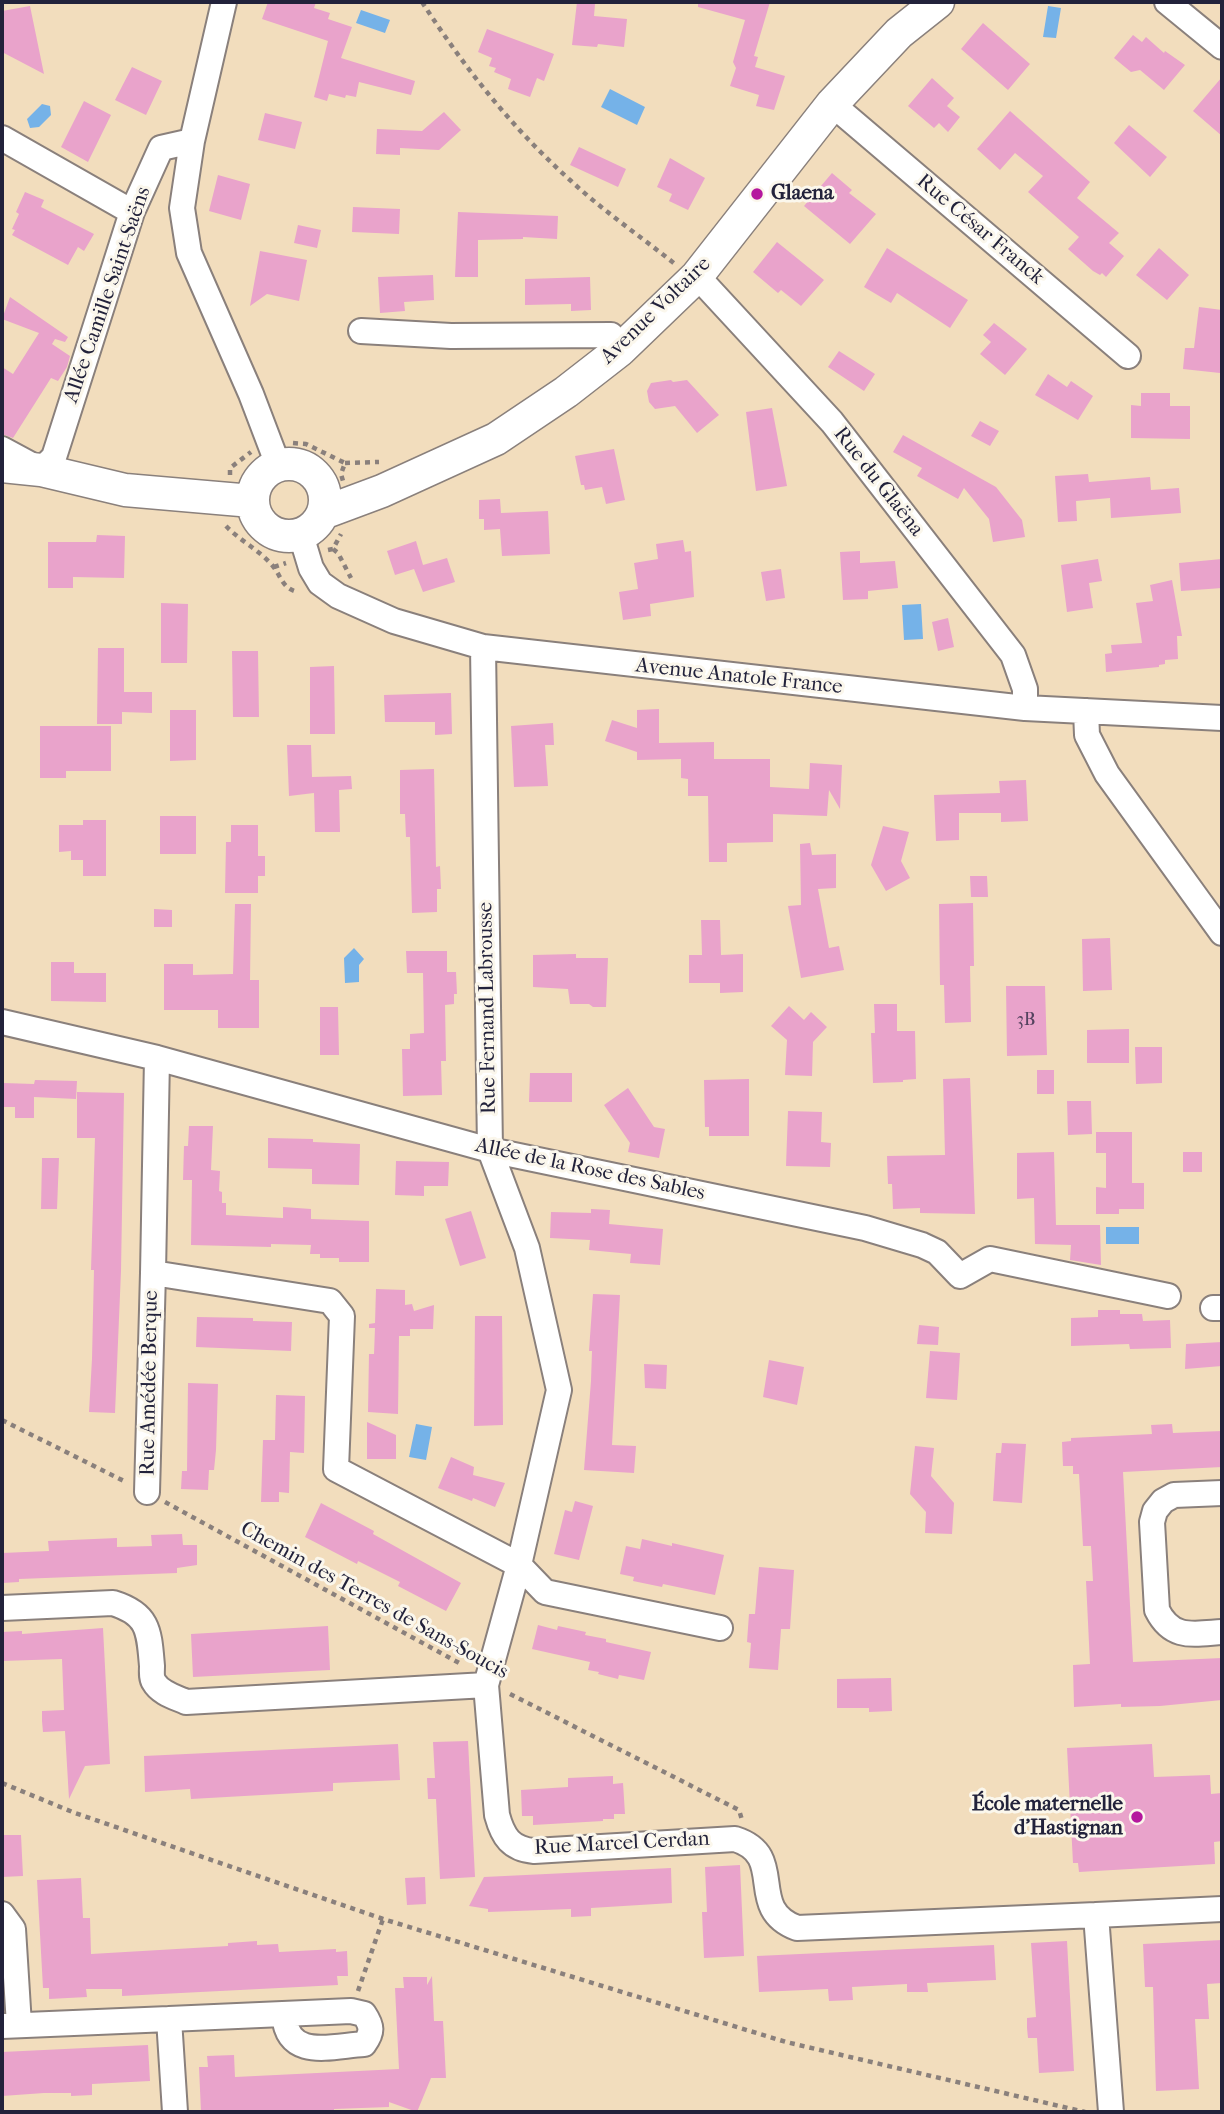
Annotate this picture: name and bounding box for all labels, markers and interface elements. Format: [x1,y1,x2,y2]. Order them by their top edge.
street label: Rue César Franck [911,169,1049,291]
place label: Glaena [771,181,834,207]
street label: Allée Camille Saint-Saëns [59,184,157,406]
marker: Glaena [749,186,765,202]
street label: Avenue Voltaire [596,252,716,370]
street label: Rue du Glaëna [827,422,929,542]
street label: Avenue Anatole France [634,654,844,700]
street label: Rue Fernand Labrousse [474,902,502,1114]
house number: 3B [1016,1010,1036,1032]
street label: Allée de la Rose des Sables [473,1133,707,1207]
street label: Rue Amédée Berque [136,1290,164,1476]
street label: Chemin des Terres de Sans-Soucis [236,1517,512,1685]
place label: École maternelle d'Hastignan [972,1792,1123,1842]
marker: École maternelle d'Hastignan [1129,1809,1145,1825]
street label: Rue Marcel Cerdan [534,1827,710,1861]

